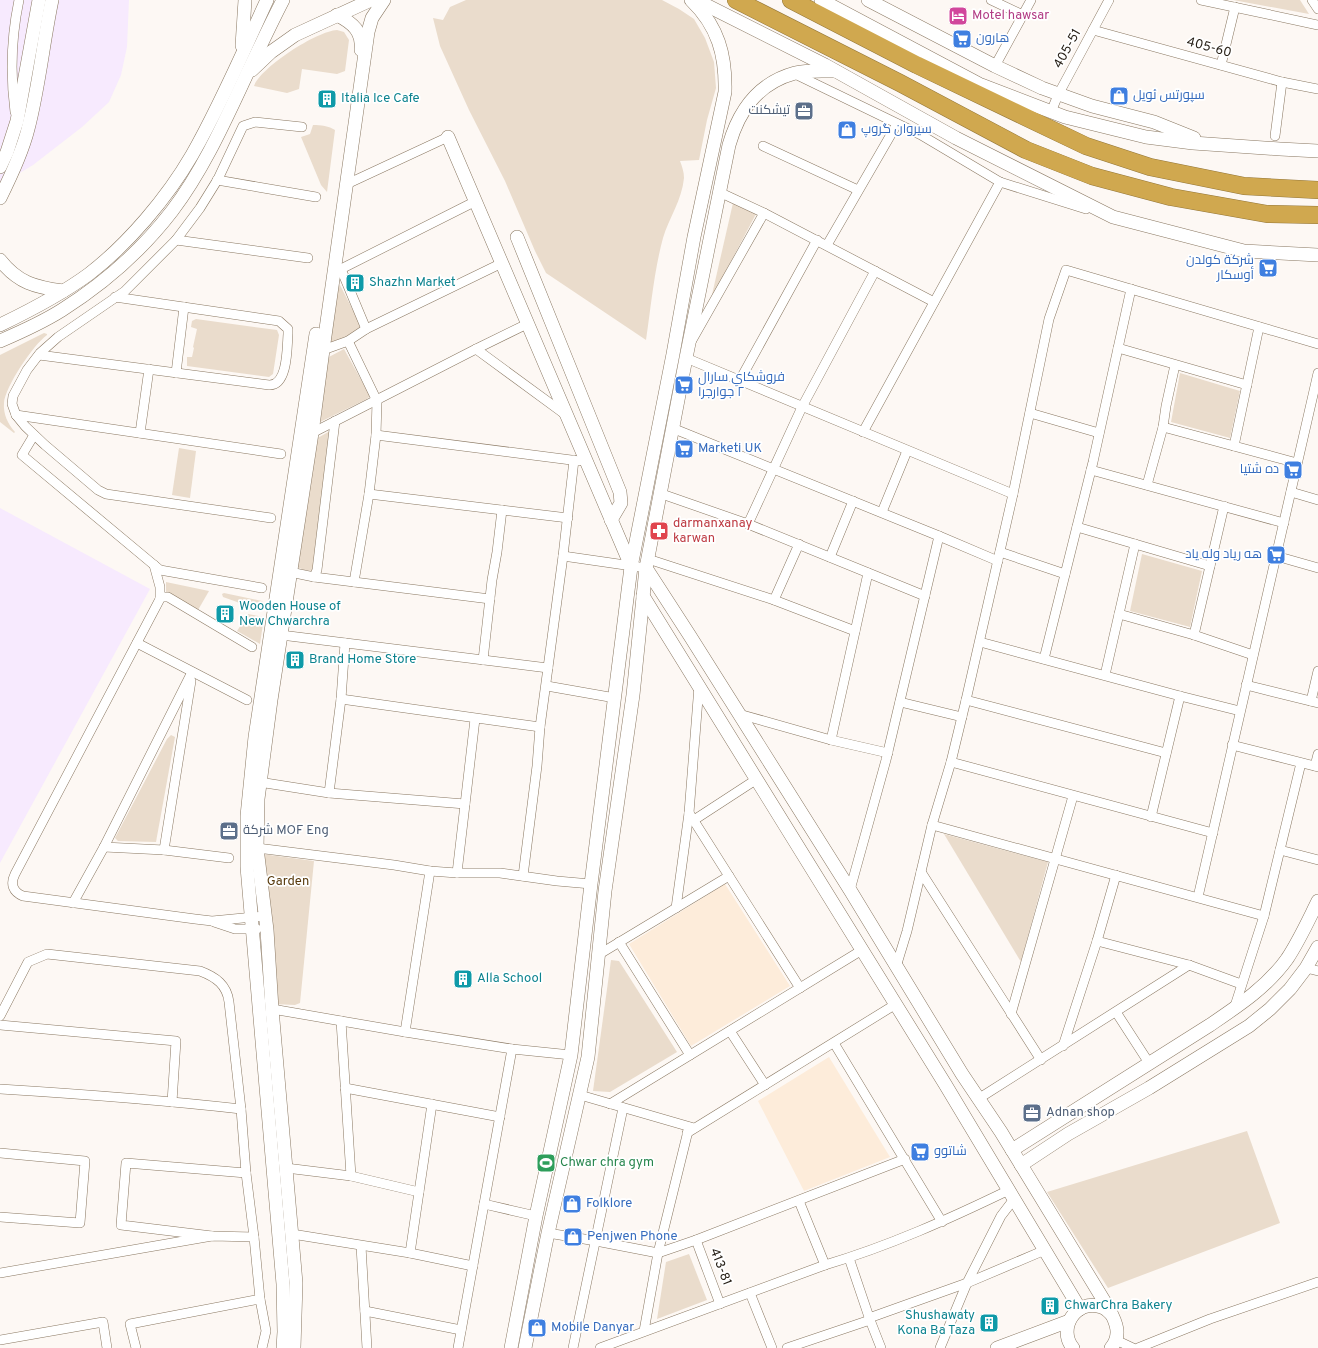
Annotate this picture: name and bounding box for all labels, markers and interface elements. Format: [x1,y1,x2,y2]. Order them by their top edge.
hotel icon: Motel hawsar [947,5,969,27]
place label: Motel hawsar [972,8,1049,24]
street label: 405-51 [1051,26,1085,72]
supermarket icon: هارون [951,28,973,50]
place label: هارون [976,31,1009,47]
street label: 405-60 [1185,34,1233,62]
shop icon: سپورتس ئويل [1108,85,1130,107]
building icon: Italia Ice Cafe [316,88,338,110]
place label: سپورتس ئويل [1133,88,1205,104]
place label: Italia Ice Cafe [341,91,420,107]
office icon: تيشكنت [793,100,815,122]
place label: تيشكنت [749,103,791,119]
shop icon: سیروان گروپ [836,119,858,141]
place label: سیروان گروپ [861,122,932,138]
place label: شرکة کولدن أوسکار [1186,253,1254,284]
supermarket icon: شرکة کولدن أوسکار [1257,257,1279,279]
building icon: Shazhn Market [344,272,366,294]
place label: Shazhn Market [369,275,456,291]
place label: فروشكاي سارال ٢ جوارجرا [698,370,785,401]
supermarket icon: فروشكاي سارال ٢ جوارجرا [673,374,695,396]
supermarket icon: Marketi UK [673,438,695,460]
place label: Marketi UK [698,441,762,457]
supermarket icon: ده شتيا [1282,459,1304,481]
place label: ده شتيا [1240,462,1279,478]
place label: darmanxanay karwan [673,516,753,547]
pharmacy icon: darmanxanay karwan [648,520,670,542]
supermarket icon: هه رياد وله ياد [1265,544,1287,566]
place label: هه رياد وله ياد [1185,547,1262,563]
place label: Wooden House of New Chwarchra [239,599,341,630]
building icon: Wooden House of New Chwarchra [214,603,236,625]
building icon: Brand Home Store [284,649,306,671]
place label: Brand Home Store [309,652,416,668]
office icon: شركة MOF Eng [218,820,240,842]
place label: شركة MOF Eng [243,823,329,839]
park label: Garden [267,874,309,890]
building icon: Alla School [452,968,474,990]
place label: Alla School [477,971,542,987]
office icon: Adnan shop [1021,1102,1043,1124]
place label: Adnan shop [1046,1105,1115,1121]
supermarket icon: شاتوو [909,1141,931,1163]
place label: شاتوو [934,1144,967,1160]
sports icon: Chwar chra gym [535,1152,557,1174]
place label: Chwar chra gym [560,1155,654,1171]
shop icon: Folklore [561,1193,583,1215]
place label: Folklore [586,1196,632,1212]
shop icon: Penjwen Phone [562,1226,584,1248]
place label: Penjwen Phone [587,1229,677,1245]
street label: 413-81 [706,1246,734,1288]
building icon: ChwarChra Bakery [1039,1295,1061,1317]
place label: ChwarChra Bakery [1064,1298,1172,1314]
place label: Shushawaty Kona Ba Taza [897,1308,975,1339]
building icon: Shushawaty Kona Ba Taza [978,1312,1000,1334]
shop icon: Mobile Danyar [526,1317,548,1339]
place label: Mobile Danyar [551,1320,634,1336]

